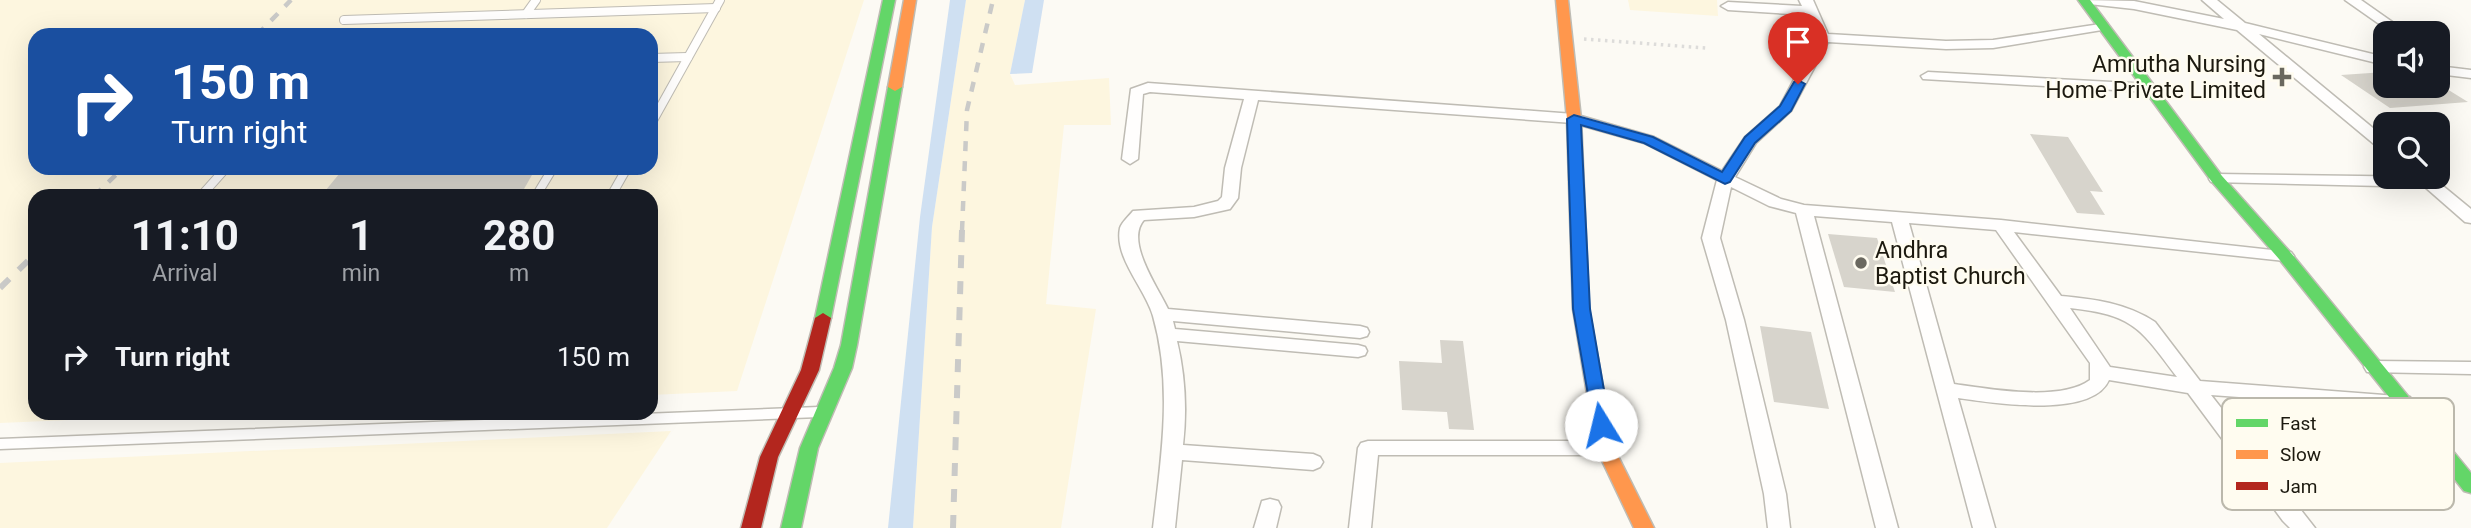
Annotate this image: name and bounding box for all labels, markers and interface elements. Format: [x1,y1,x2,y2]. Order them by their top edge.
pin [1768,12.0,1828,84]
map controls [2373,21,2450,189]
button: sound [2373,21,2450,98]
icon: arrive [1779,23,1817,61]
place label: Amrutha Nursing Home Private Limited [2045,51,2266,104]
text: 150 m [171,54,310,111]
icon: right [56,56,147,147]
marker: Amrutha Nursing Home Private Limited [2272,67,2292,87]
button: search [2373,112,2450,189]
text: Turn right [171,113,307,151]
text: 11:10 [131,211,239,260]
text: 1 [349,211,373,260]
text: 280 [483,211,555,260]
place label: Andhra Baptist Church [1875,237,2026,290]
marker: Andhra Baptist Church [1853,255,1869,271]
text: Arrival [152,260,218,287]
text: min [342,260,380,287]
text: m [509,260,529,287]
icon: right [56,338,94,376]
text: Turn right [115,342,230,372]
text: 150 m [557,342,630,372]
position arrow [1564,388,1638,462]
legend [2222,398,2454,510]
text: Fast [2280,412,2317,435]
text: Slow [2280,443,2321,466]
text: Jam [2280,475,2317,498]

